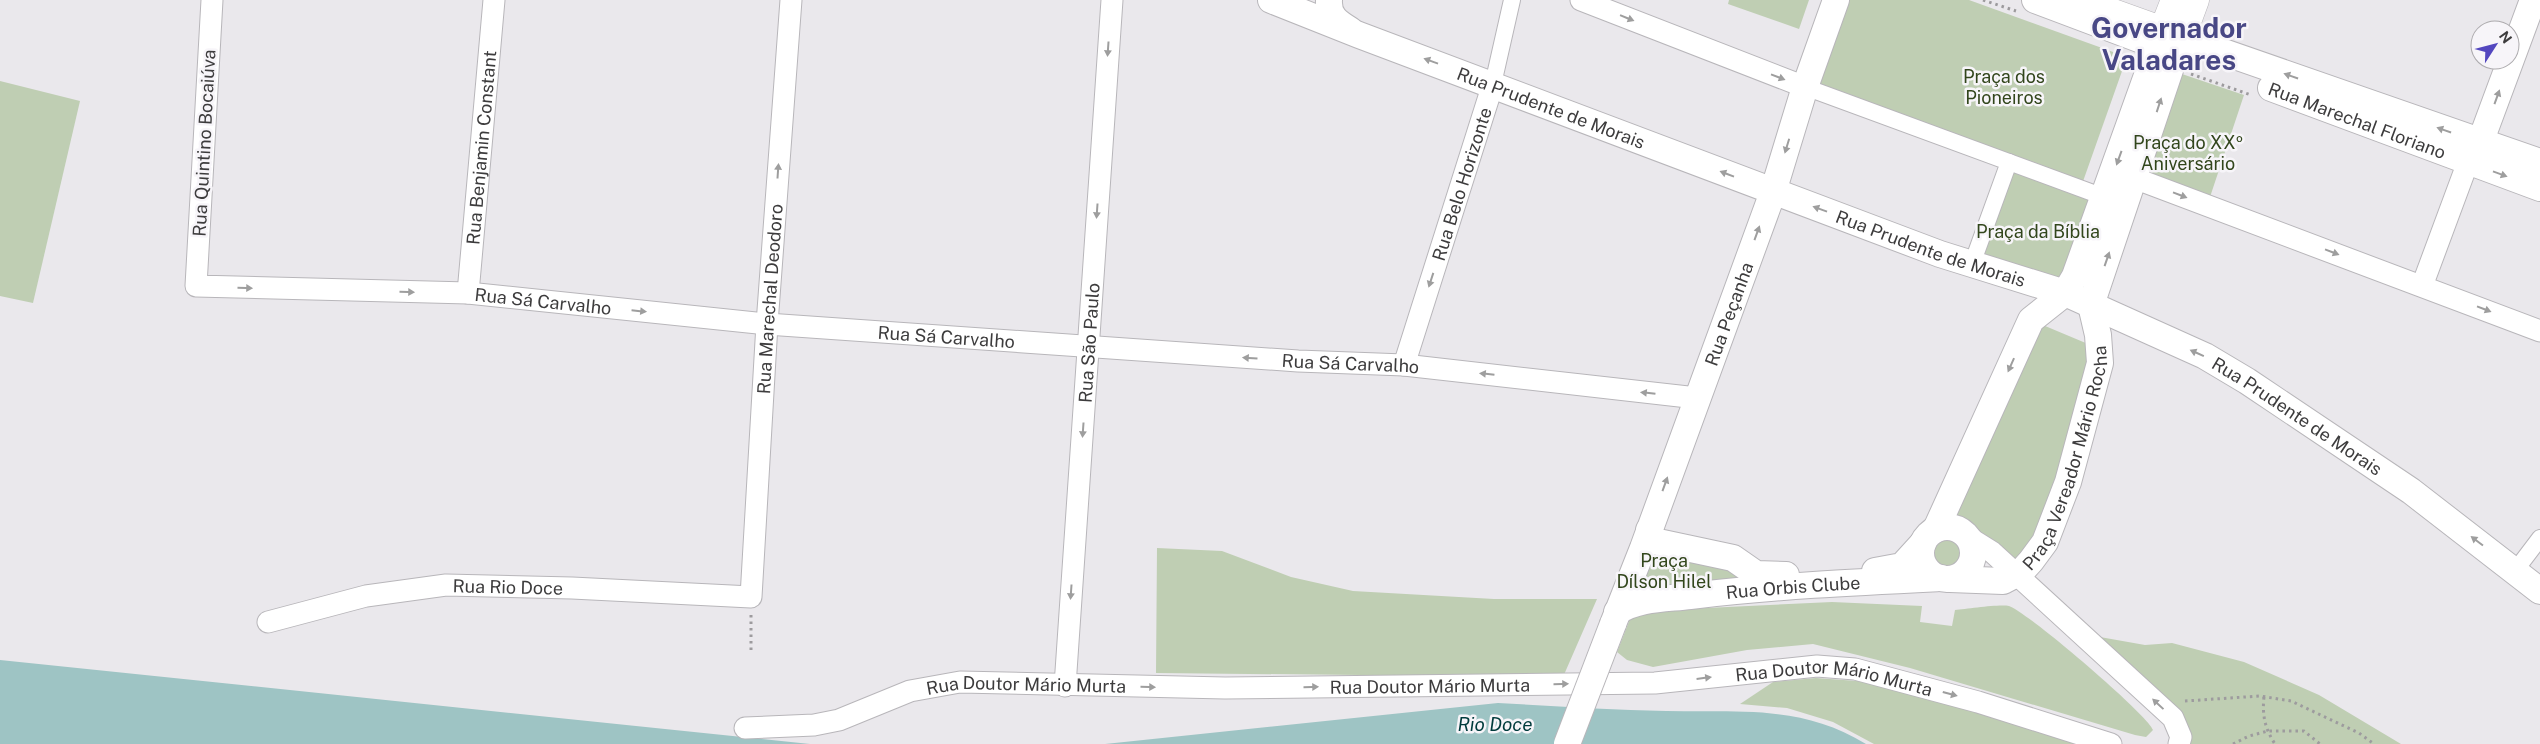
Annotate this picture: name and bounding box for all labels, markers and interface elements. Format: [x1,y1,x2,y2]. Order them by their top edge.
district label: Governador Valadares [2091,11,2247,76]
one-way arrow [1619,15,1634,22]
north arrow [2470,20,2520,70]
text: N [2496,28,2515,46]
one-way arrow [1104,41,1112,57]
street label: Rua Quintino Bocaiúva [189,49,219,237]
street label: Rua Benjamin Constant [462,50,500,246]
one-way arrow [1423,57,1438,64]
street label: Rua Prudente de Morais [1454,62,1648,152]
park label: Praça dos Pioneiros [1963,66,2045,108]
one-way arrow [2283,72,2298,79]
one-way arrow [1771,73,1786,81]
street label: Rua Marechal Floriano [2266,78,2449,163]
one-way arrow [2493,89,2501,104]
one-way arrow [2155,97,2163,112]
street label: Rua Belo Horizonte [1427,105,1495,263]
one-way arrow [2436,126,2451,134]
park label: Praça do XXº Aniversário [2133,132,2243,174]
one-way arrow [1783,138,1790,153]
one-way arrow [2115,151,2123,166]
one-way arrow [775,162,783,178]
one-way arrow [1719,170,1734,178]
one-way arrow [2493,170,2508,178]
one-way arrow [2173,191,2188,199]
street label: Rua Marechal Deodoro [752,203,786,395]
one-way arrow [1093,203,1101,219]
one-way arrow [1812,205,1827,213]
street label: Rua Prudente de Morais [1833,205,2028,291]
park label: Praça da Bíblia [1976,221,2100,242]
one-way arrow [1754,225,1761,240]
one-way arrow [2325,248,2340,256]
one-way arrow [2103,251,2111,266]
street label: Rua Peçanha [1700,259,1757,368]
one-way arrow [1426,273,1434,288]
street label: Rua São Paulo [1074,282,1103,404]
street label: Rua Sá Carvalho [474,283,613,318]
one-way arrow [237,284,253,292]
one-way arrow [400,288,416,296]
one-way arrow [2477,306,2492,314]
one-way arrow [631,307,647,315]
street label: Rua Sá Carvalho [877,321,1016,352]
street label: Praça Vereador Mário Rocha [2018,345,2111,574]
one-way arrow [2190,348,2204,356]
street label: Rua Sá Carvalho [1281,349,1420,377]
street label: Rua Prudente de Morais [2208,352,2386,479]
one-way arrow [1242,353,1258,361]
one-way arrow [2006,357,2015,372]
one-way arrow [1478,370,1494,378]
one-way arrow [1640,389,1656,397]
one-way arrow [1078,422,1086,438]
one-way arrow [1662,476,1669,491]
one-way arrow [2471,536,2484,547]
park label: Praça Dílson Hilel [1616,550,1712,592]
street label: Rua Orbis Clube [1725,572,1861,602]
street label: Rua Rio Doce [452,575,563,598]
one-way arrow [1067,584,1075,600]
street label: Rua Doutor Mário Murta [1734,655,1935,700]
street label: Rua Doutor Mário Murta [924,671,1126,698]
street label: Rua Doutor Mário Murta [1330,674,1530,697]
one-way arrow [1696,674,1712,682]
one-way arrow [1553,680,1569,688]
one-way arrow [1141,683,1157,691]
one-way arrow [1303,683,1319,691]
one-way arrow [1942,691,1957,699]
one-way arrow [2152,698,2164,710]
water label: Rio Doce [1458,713,1533,735]

